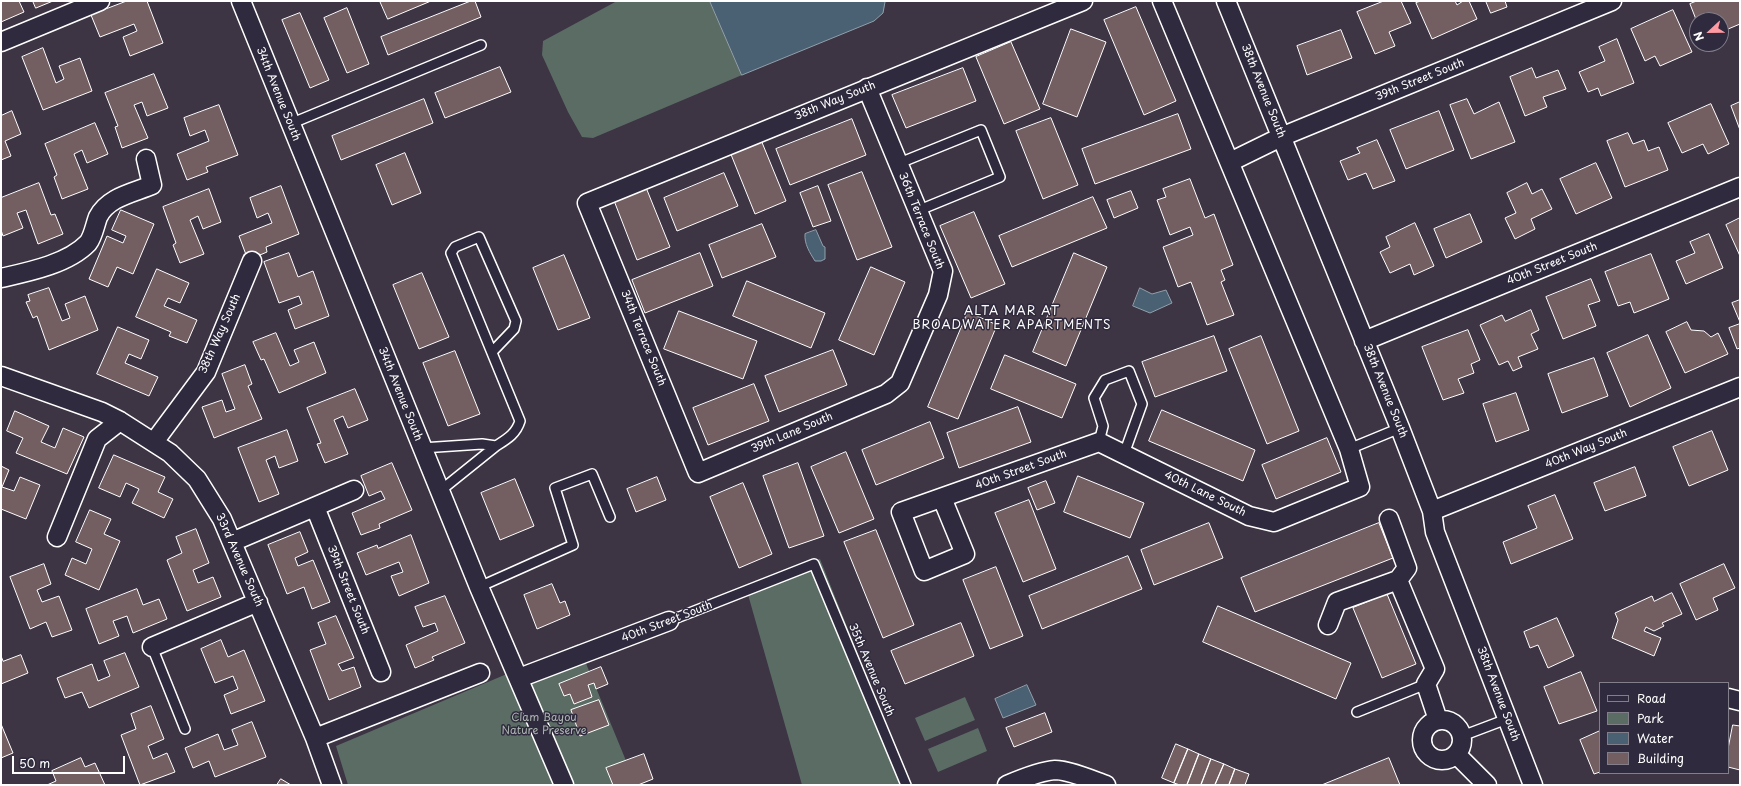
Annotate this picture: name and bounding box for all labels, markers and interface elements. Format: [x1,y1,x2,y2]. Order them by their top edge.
north arrow [1689,12,1729,52]
text: N [1689,29,1708,44]
street label: 38th Avenue South [1238,42,1288,140]
street label: 34th Avenue South [253,45,303,143]
street label: 39th Street South [1374,56,1466,104]
street label: 38th Way South [793,79,877,123]
street label: 36th Terrace South [896,171,946,271]
street label: 40th Street South [1505,240,1599,288]
street label: 34th Terrace South [618,288,668,388]
street label: 38th Way South [196,292,244,376]
district label: ALTA MAR AT BROADWATER APARTMENTS [913,305,1111,333]
street label: 38th Avenue South [1360,342,1410,440]
street label: 34th Avenue South [375,345,425,443]
street label: 39th Lane South [749,410,835,456]
street label: 40th Way South [1543,427,1629,471]
street label: 40th Street South [973,447,1069,493]
street label: 40th Lane South [1162,469,1248,519]
street label: 33rd Avenue South [212,511,266,609]
street label: 39th Street South [324,544,372,636]
street label: 40th Street South [620,599,714,645]
street label: 35th Avenue South [845,621,897,719]
street label: 38th Avenue South [1474,645,1522,743]
legend [1599,682,1729,774]
text: Road [1637,689,1666,707]
text: Park [1637,709,1664,727]
park label: Clam Bayou Nature Preserve [501,711,587,737]
text: Water [1637,729,1673,747]
scale bar [14,748,127,774]
text: Building [1637,749,1684,767]
text: 50 m [19,754,50,772]

